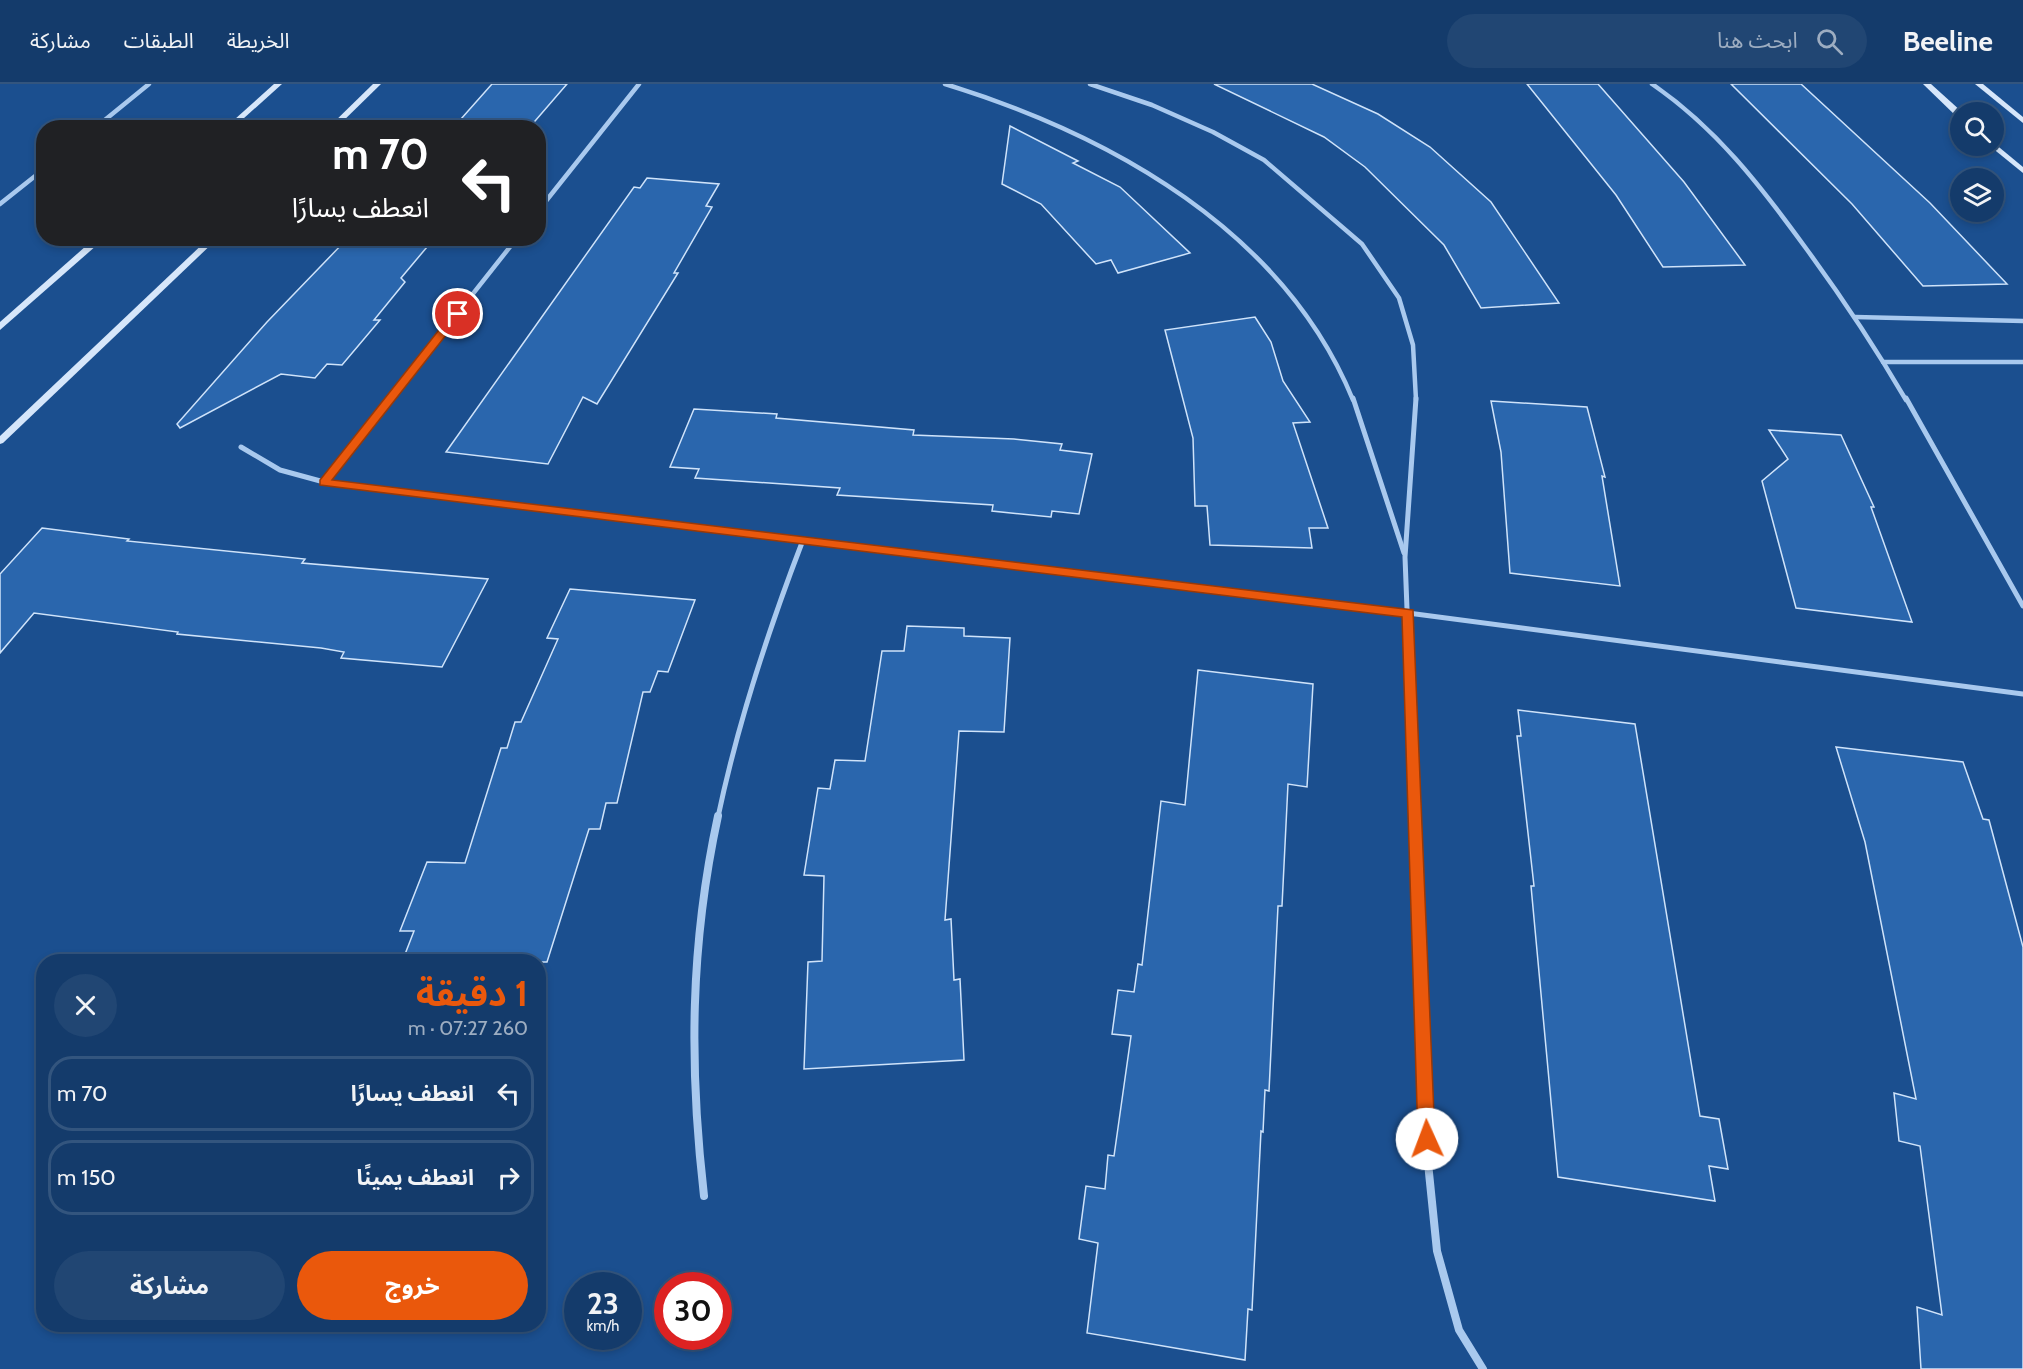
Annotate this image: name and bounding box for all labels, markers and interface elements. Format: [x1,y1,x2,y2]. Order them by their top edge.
search box [1447,14,1867,68]
text: Beeline [1903,24,1993,58]
icon: search [1813,25,1846,58]
text: ابحث هنا [1717,27,1798,54]
text: مشاركة [30,28,91,53]
text: الطبقات [124,28,194,53]
text: الخريطة [227,28,290,53]
map controls [1950,102,2004,222]
button: search [1950,102,2004,156]
text: 70 m [332,128,429,180]
icon: left [450,144,528,222]
button: layers [1950,168,2004,222]
text: انعطف يسارًا [292,191,429,224]
pin [432,288,483,339]
icon: arrive [441,297,474,330]
text: 1 دقيقة [416,971,528,1015]
button: close [54,974,117,1037]
text: 260 m · 07:27 [408,1016,528,1040]
icon: left [492,1077,525,1110]
text: 70 m [57,1080,107,1107]
text: انعطف يسارًا [351,1080,474,1107]
position arrow [1395,1107,1459,1171]
icon: right [492,1161,525,1194]
text: 150 m [57,1164,116,1191]
text: انعطف يمينًا [357,1164,474,1191]
button: مشاركة [54,1251,285,1320]
button: خروج [297,1251,528,1320]
speed limit sign: 30 [654,1272,732,1350]
text: 23 [587,1285,619,1322]
text: km/h [587,1317,619,1335]

